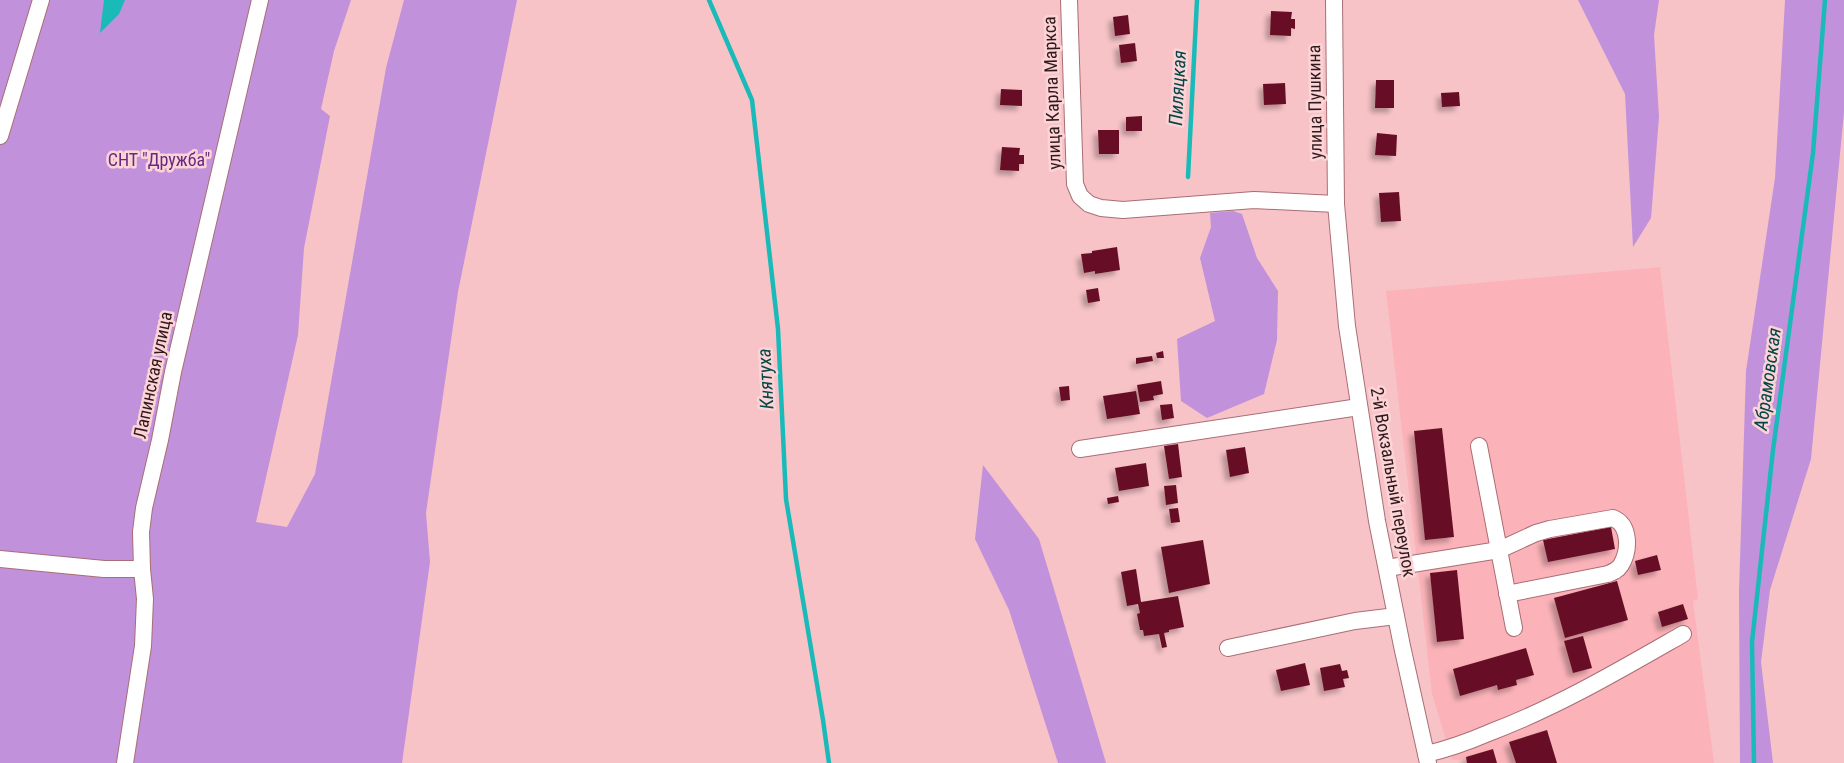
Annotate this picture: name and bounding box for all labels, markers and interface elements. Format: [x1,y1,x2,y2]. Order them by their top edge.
street label: улица Карла Маркса [1038,16,1065,170]
street label: улица Пушкина [1303,45,1326,159]
water label: Пиляцкая [1164,50,1191,126]
park label: СНТ "Дружба" [108,149,210,170]
street label: Лапинская улица [129,310,176,440]
water label: Абрамовская [1749,326,1786,433]
water label: Княтуха [752,348,779,410]
street label: 2-й Вокзальный переулок [1366,385,1421,579]

